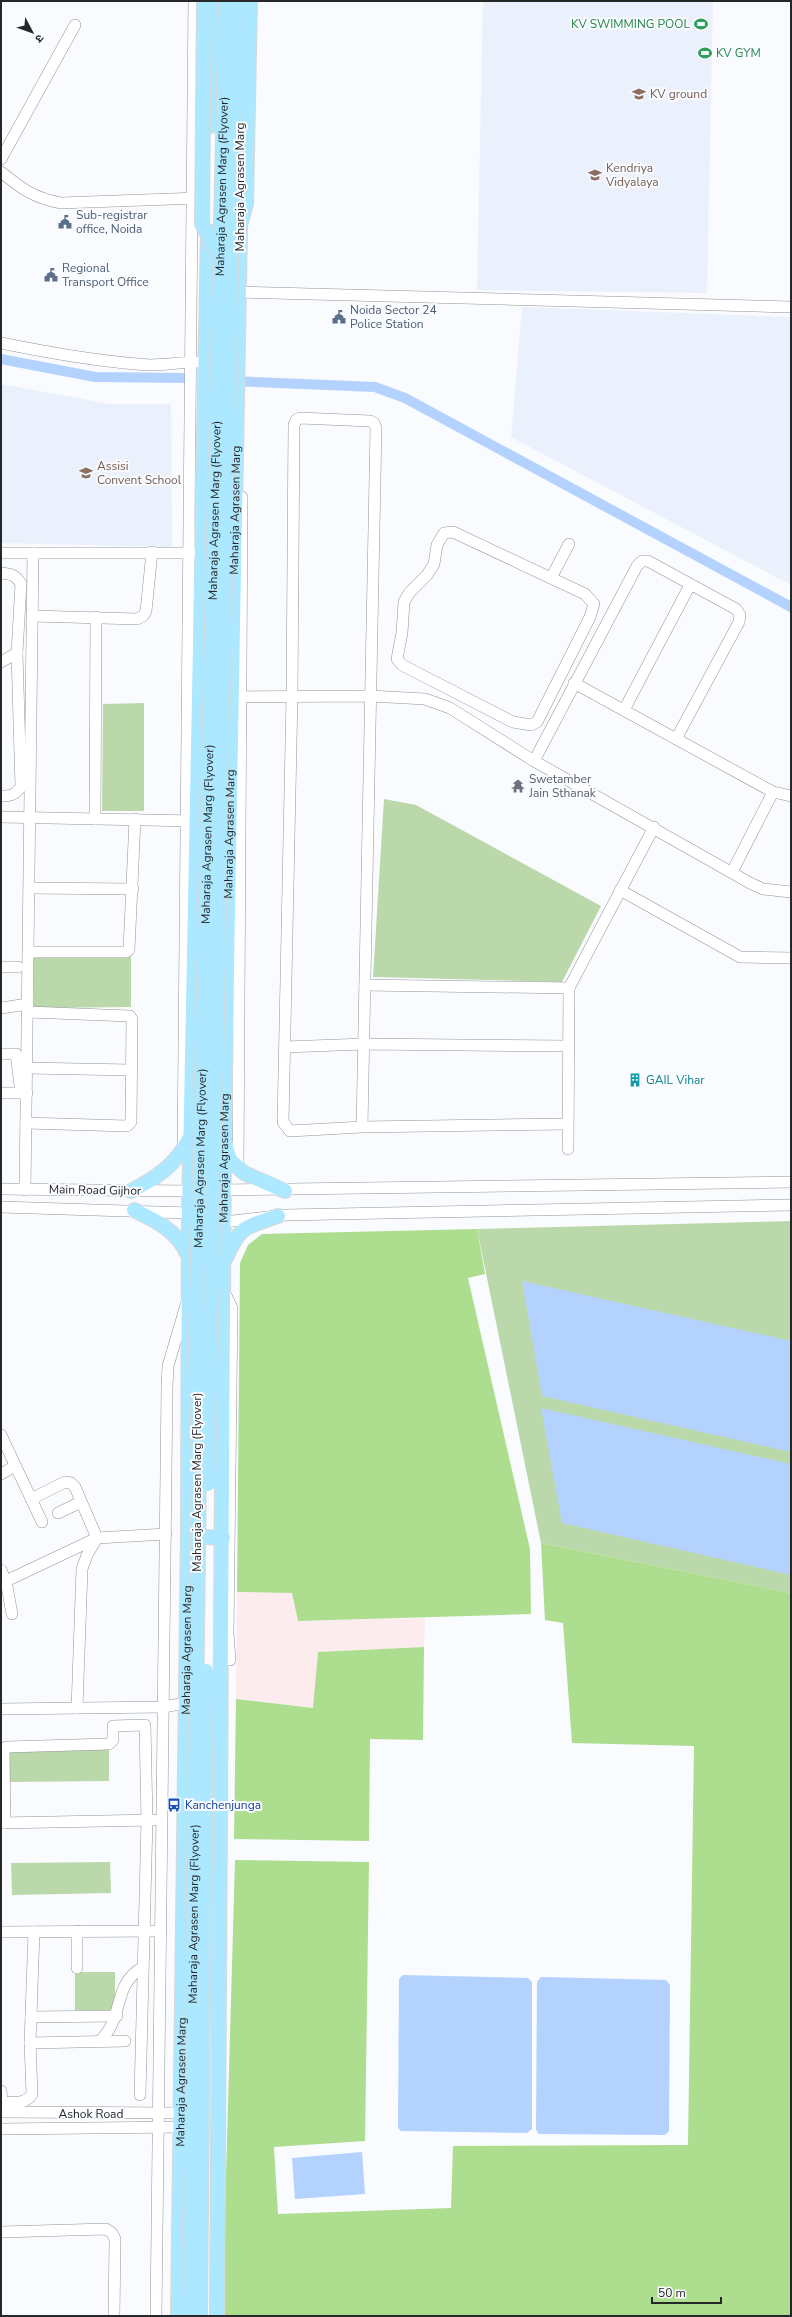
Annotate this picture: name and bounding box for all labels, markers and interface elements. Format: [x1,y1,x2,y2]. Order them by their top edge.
north arrow [12,12,52,52]
place label: KV SWIMMING POOL [571,16,690,32]
sports icon: KV SWIMMING POOL [693,16,709,32]
text: उ [31,31,47,46]
sports icon: KV GYM [697,45,713,61]
place label: KV GYM [716,45,761,61]
school or university icon: KV ground [631,86,647,102]
place label: KV ground [650,86,707,102]
street label: Maharaja Agrasen Marg (Flyover) [212,96,232,276]
street label: Maharaja Agrasen Marg [232,123,248,251]
place label: Kendriya Vidyalaya [605,160,659,190]
school or university icon: Kendriya Vidyalaya [587,167,603,183]
place label: Sub-registrar office, Noida [76,207,148,237]
public building icon: Sub-registrar office, Noida [57,214,73,230]
place label: Regional Transport Office [62,260,149,290]
public building icon: Regional Transport Office [43,267,59,283]
place label: Noida Sector 24 Police Station [350,302,437,332]
public building icon: Noida Sector 24 Police Station [331,309,347,325]
street label: Maharaja Agrasen Marg (Flyover) [205,420,225,600]
street label: Maharaja Agrasen Marg [226,445,244,575]
place label: Assisi Convent School [97,458,182,488]
school or university icon: Assisi Convent School [78,465,94,481]
street label: Maharaja Agrasen Marg (Flyover) [197,744,217,924]
street label: Maharaja Agrasen Marg [220,769,238,899]
place label: Swetamber Jain Sthanak [528,771,597,801]
temple icon: Swetamber Jain Sthanak [510,778,526,794]
street label: Maharaja Agrasen Marg (Flyover) [190,1068,210,1248]
building icon: GAIL Vihar [627,1072,643,1088]
place label: GAIL Vihar [646,1072,705,1088]
street label: Maharaja Agrasen Marg [215,1093,233,1223]
street label: Main Road Gijhor [49,1181,142,1199]
street label: Maharaja Agrasen Marg (Flyover) [189,1392,205,1572]
street label: Maharaja Agrasen Marg [178,1585,195,1715]
bus stop icon: Kanchenjunga [166,1797,182,1813]
place label: Kanchenjunga [185,1797,261,1813]
street label: Maharaja Agrasen Marg (Flyover) [185,1824,203,2004]
street label: Maharaja Agrasen Marg [172,2017,190,2147]
street label: Ashok Road [59,2106,123,2122]
scale bar [652,2279,721,2305]
text: 50 m [658,2285,686,2301]

